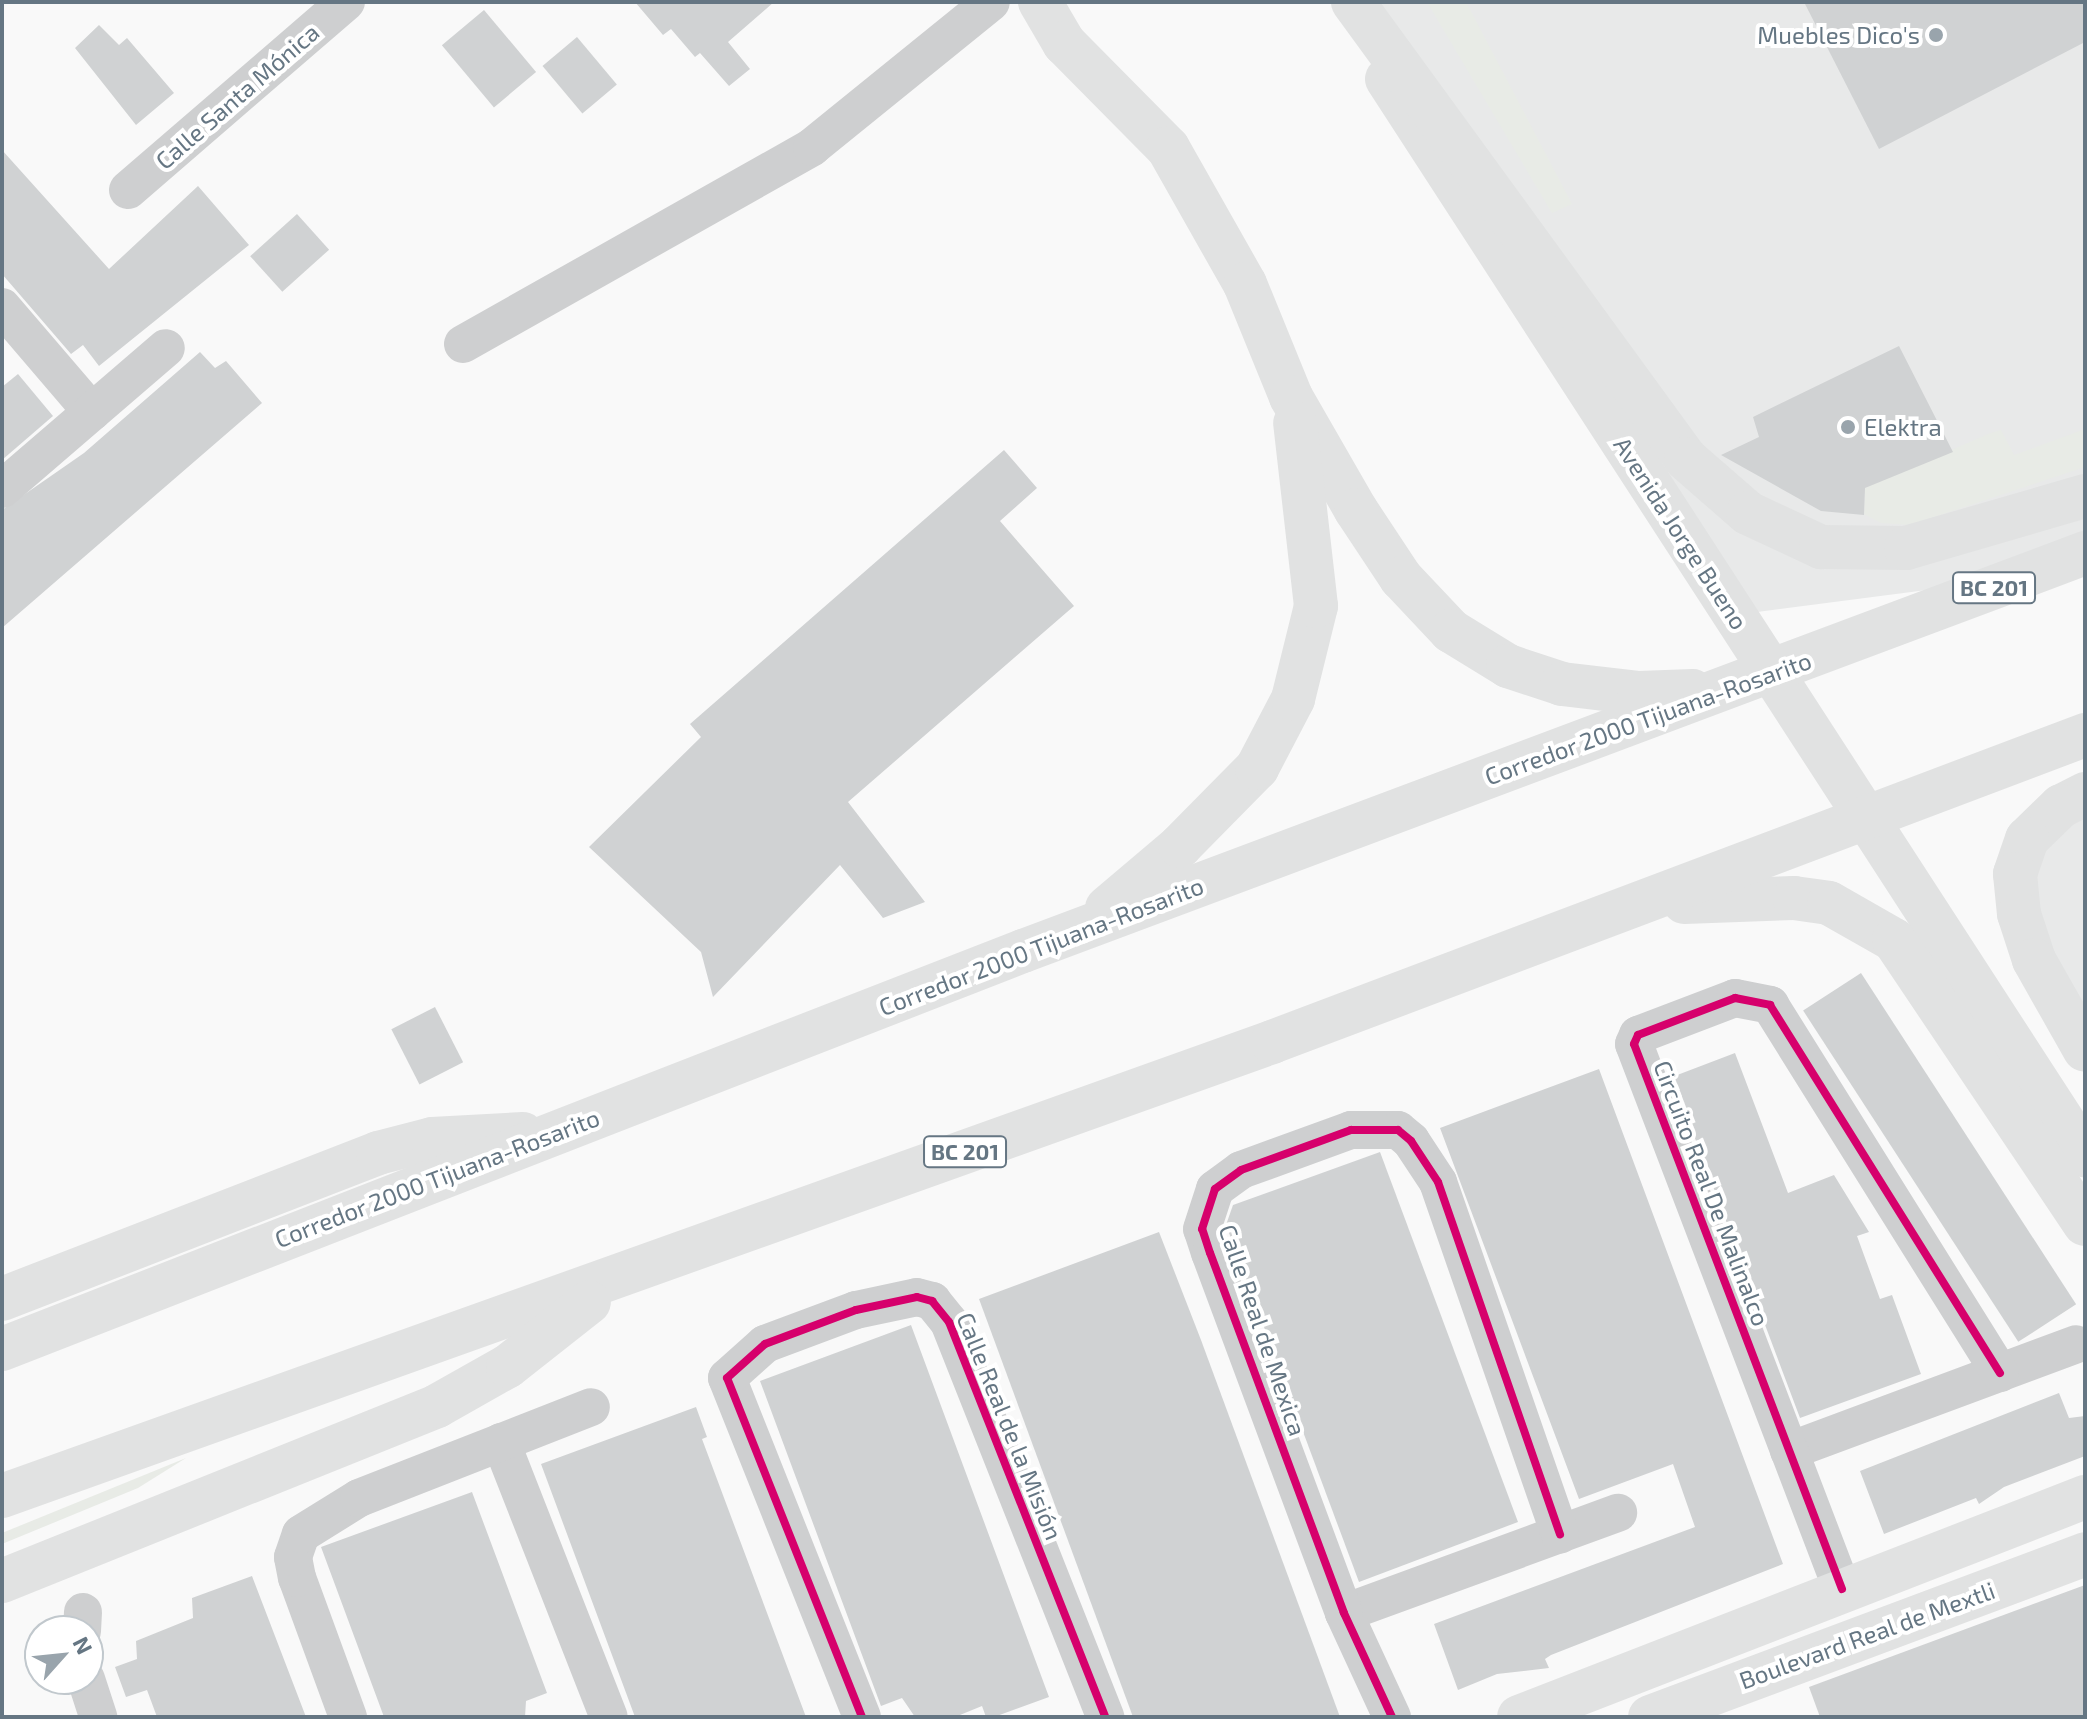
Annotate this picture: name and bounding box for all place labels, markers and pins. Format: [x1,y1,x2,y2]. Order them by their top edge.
place label: Muebles Dico's [1757,21,1920,49]
marker: Muebles Dico's [1927,26,1945,44]
place label: Elektra [1864,413,1942,441]
marker: Elektra [1839,418,1857,436]

